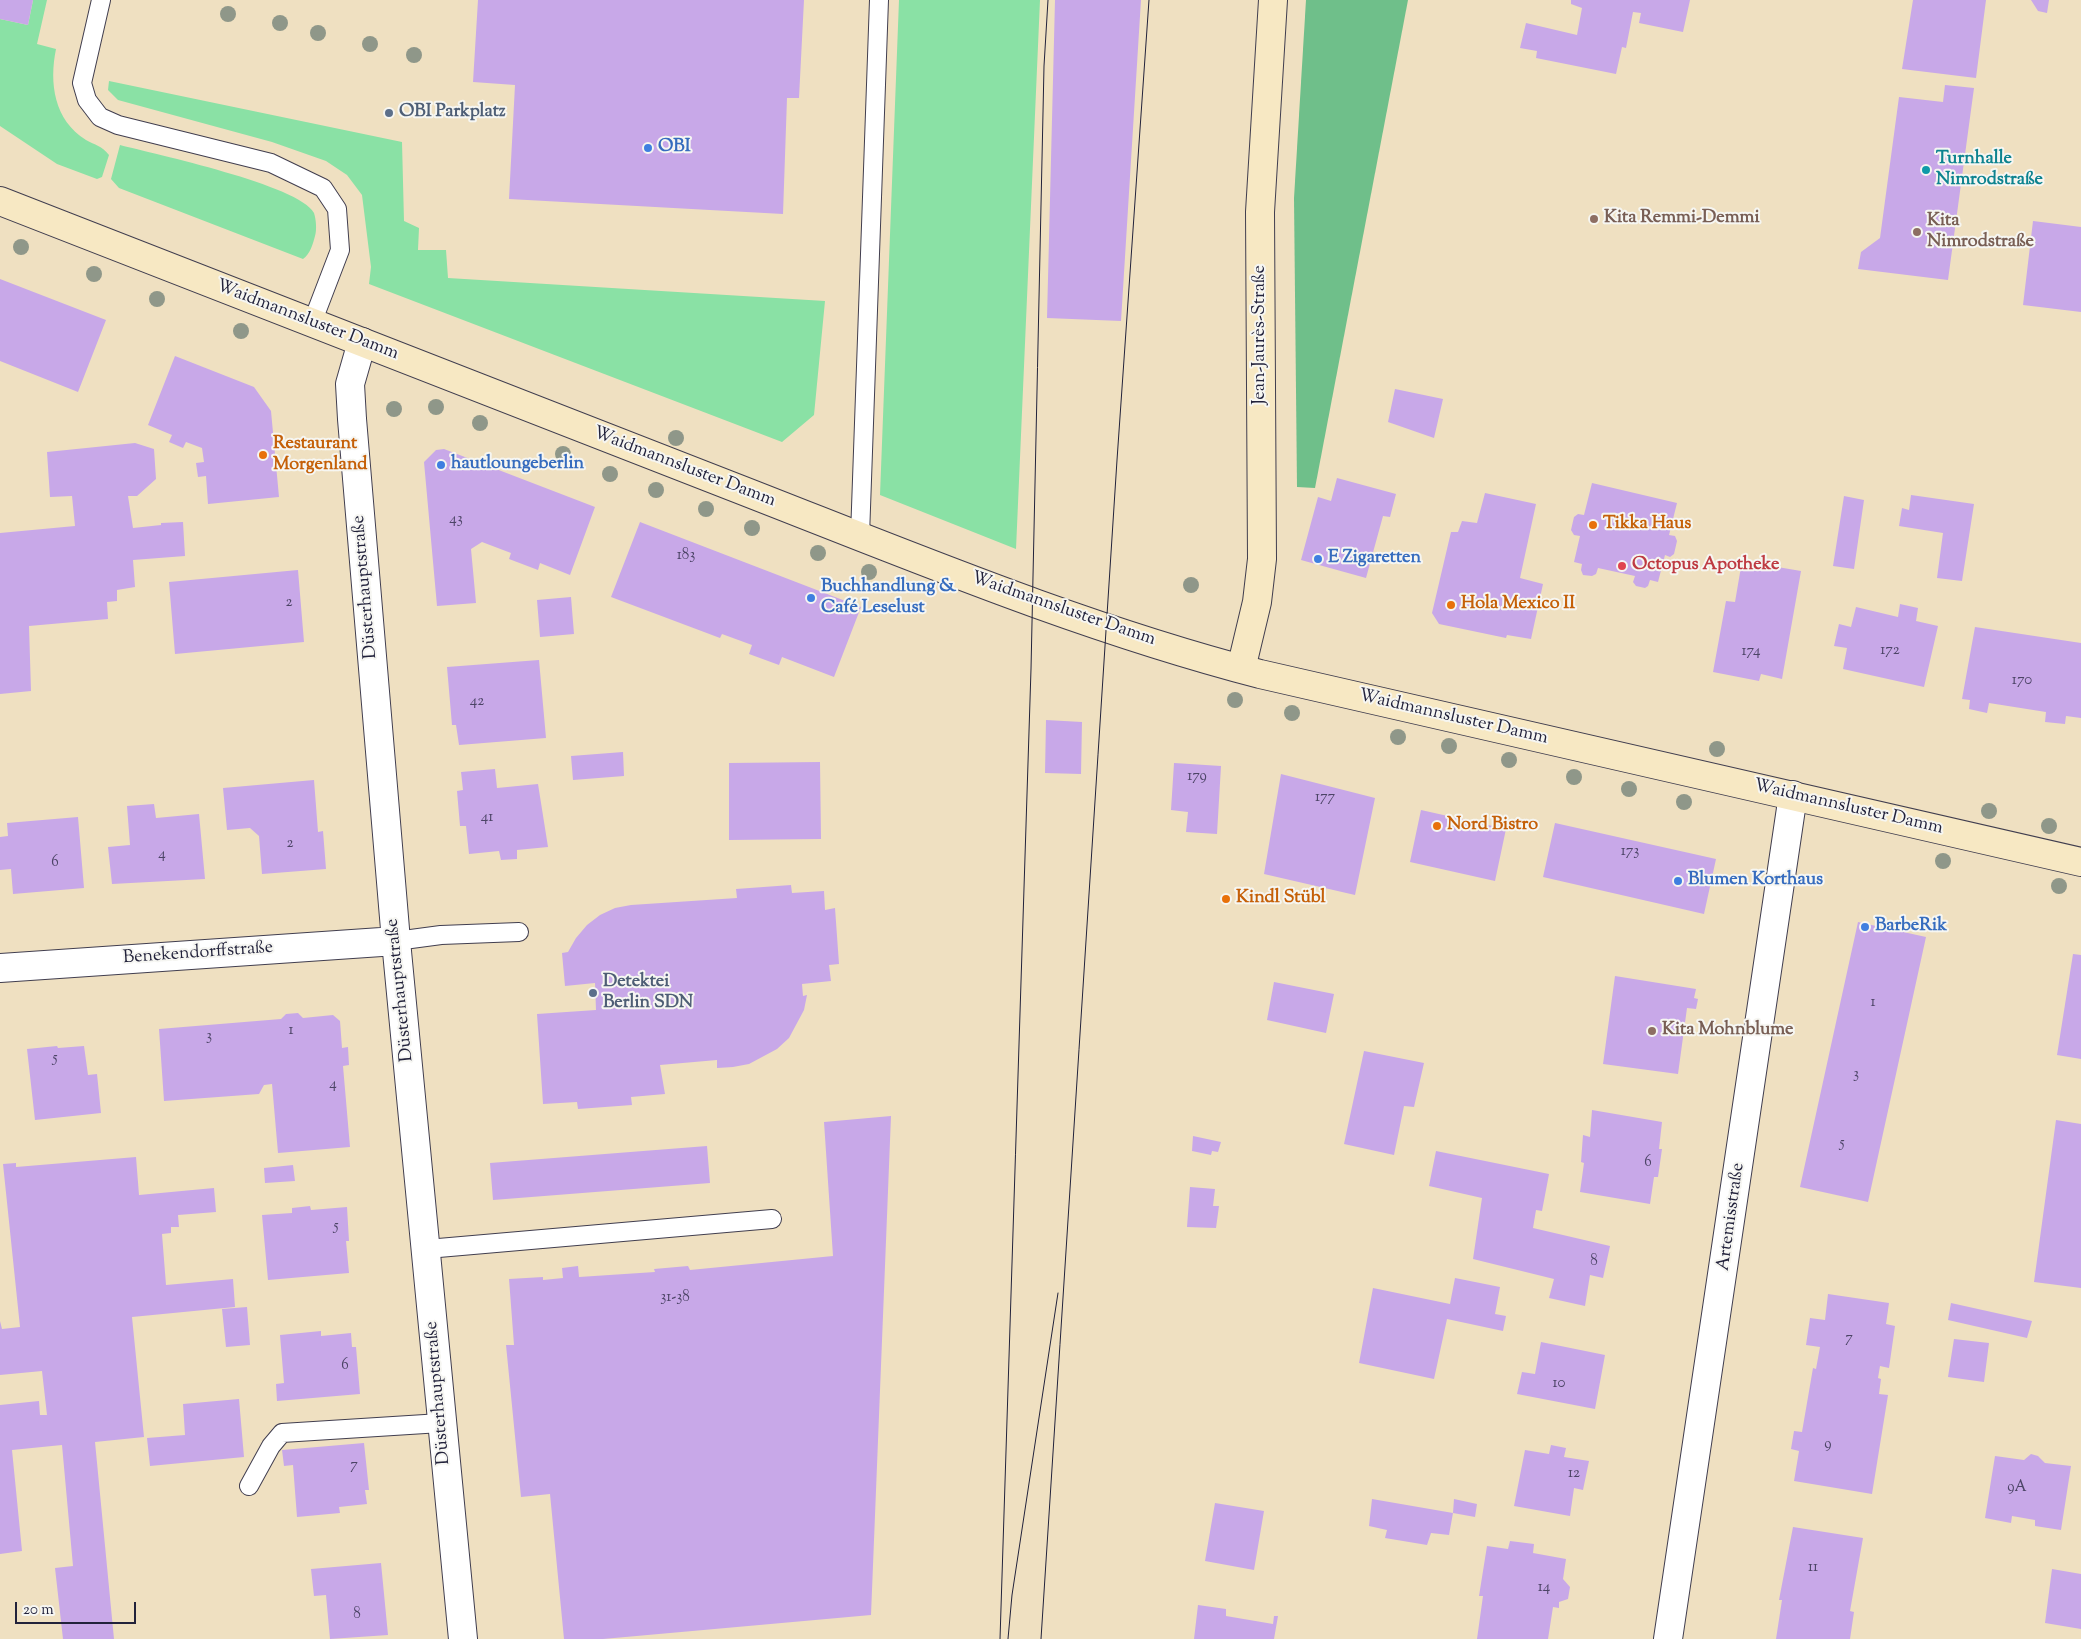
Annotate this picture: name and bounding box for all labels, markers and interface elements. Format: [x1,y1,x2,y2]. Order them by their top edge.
place label: OBI Parkplatz [399,102,506,124]
marker: OBI Parkplatz [383,107,395,119]
place label: OBI [658,137,691,159]
marker: OBI [642,142,654,154]
place label: Turnhalle Nimrodstraße [1936,149,2043,192]
marker: Turnhalle Nimrodstraße [1920,164,1932,176]
place label: Kita Remmi-Demmi [1604,208,1760,230]
place label: Kita Nimrodstraße [1927,211,2034,253]
marker: Kita Remmi-Demmi [1588,213,1600,225]
marker: Kita Nimrodstraße [1911,226,1923,238]
street label: Jean-Jaurès-Straße [1250,265,1272,405]
street label: Waidmannsluster Damm [213,276,401,366]
street label: Waidmannsluster Damm [590,423,778,513]
place label: Restaurant Morgenland [273,434,368,476]
marker: Restaurant Morgenland [257,449,269,461]
place label: hautloungeberlin [451,454,584,476]
marker: hautloungeberlin [435,459,447,471]
house number: 43 [449,511,463,529]
street label: Düsterhauptstraße [349,514,383,660]
place label: Tikka Haus [1603,514,1691,536]
marker: Tikka Haus [1587,519,1599,531]
house number: 183 [677,547,695,565]
place label: E Zigaretten [1328,548,1421,570]
marker: E Zigaretten [1312,553,1324,565]
place label: Octopus Apotheke [1632,555,1779,577]
marker: Octopus Apotheke [1616,560,1628,572]
street label: Waidmannsluster Damm [968,568,1158,652]
place label: Buchhandlung & Café Leselust [821,577,956,620]
marker: Buchhandlung & Café Leselust [805,592,817,604]
house number: 2 [285,594,293,612]
place label: Hola Mexico II [1461,594,1575,616]
marker: Hola Mexico II [1445,599,1457,611]
house number: 172 [1880,642,1900,660]
house number: 174 [1741,643,1761,661]
house number: 170 [2012,672,2032,690]
street label: Waidmannsluster Damm [1356,686,1550,750]
house number: 42 [470,693,484,711]
house number: 179 [1187,768,1207,786]
street label: Waidmannsluster Damm [1751,776,1945,840]
house number: 177 [1315,789,1335,807]
house number: 41 [481,809,493,827]
place label: Nord Bistro [1447,815,1538,837]
marker: Nord Bistro [1431,820,1443,832]
house number: 2 [286,835,294,853]
house number: 173 [1621,843,1639,861]
house number: 4 [158,846,166,864]
house number: 6 [51,854,59,872]
place label: Blumen Korthaus [1688,870,1823,892]
marker: Blumen Korthaus [1672,875,1684,887]
place label: Kindl Stübl [1236,888,1325,910]
marker: Kindl Stübl [1220,893,1232,905]
place label: BarbeRik [1875,916,1947,938]
street label: Düsterhauptstraße [383,917,419,1063]
marker: BarbeRik [1859,921,1871,933]
street label: Benekendorffstraße [122,938,274,970]
place label: Detektei Berlin SDN [603,972,693,1014]
marker: Detektei Berlin SDN [587,987,599,999]
house number: 1 [1870,994,1876,1012]
place label: Kita Mohnblume [1662,1020,1793,1042]
house number: 1 [288,1022,294,1040]
marker: Kita Mohnblume [1646,1025,1658,1037]
house number: 3 [206,1028,212,1046]
house number: 5 [52,1050,58,1068]
house number: 3 [1853,1066,1859,1084]
house number: 4 [329,1076,337,1094]
house number: 5 [1839,1135,1845,1153]
house number: 6 [1644,1154,1652,1172]
street label: Artemisstraße [1714,1162,1750,1272]
house number: 5 [333,1218,339,1236]
house number: 8 [1590,1253,1598,1271]
house number: 31-38 [660,1289,690,1307]
street label: Düsterhauptstraße [422,1320,456,1466]
house number: 7 [1845,1330,1853,1348]
house number: 6 [341,1357,349,1375]
house number: 10 [1553,1375,1565,1393]
house number: 9 [1824,1436,1832,1454]
house number: 7 [350,1457,358,1475]
house number: 12 [1568,1465,1580,1483]
house number: 9A [2007,1479,2027,1497]
house number: 11 [1808,1559,1818,1577]
house number: 14 [1538,1579,1550,1597]
scale bar [18,1592,139,1624]
text: 20 m [23,1600,54,1621]
house number: 8 [353,1606,361,1624]

